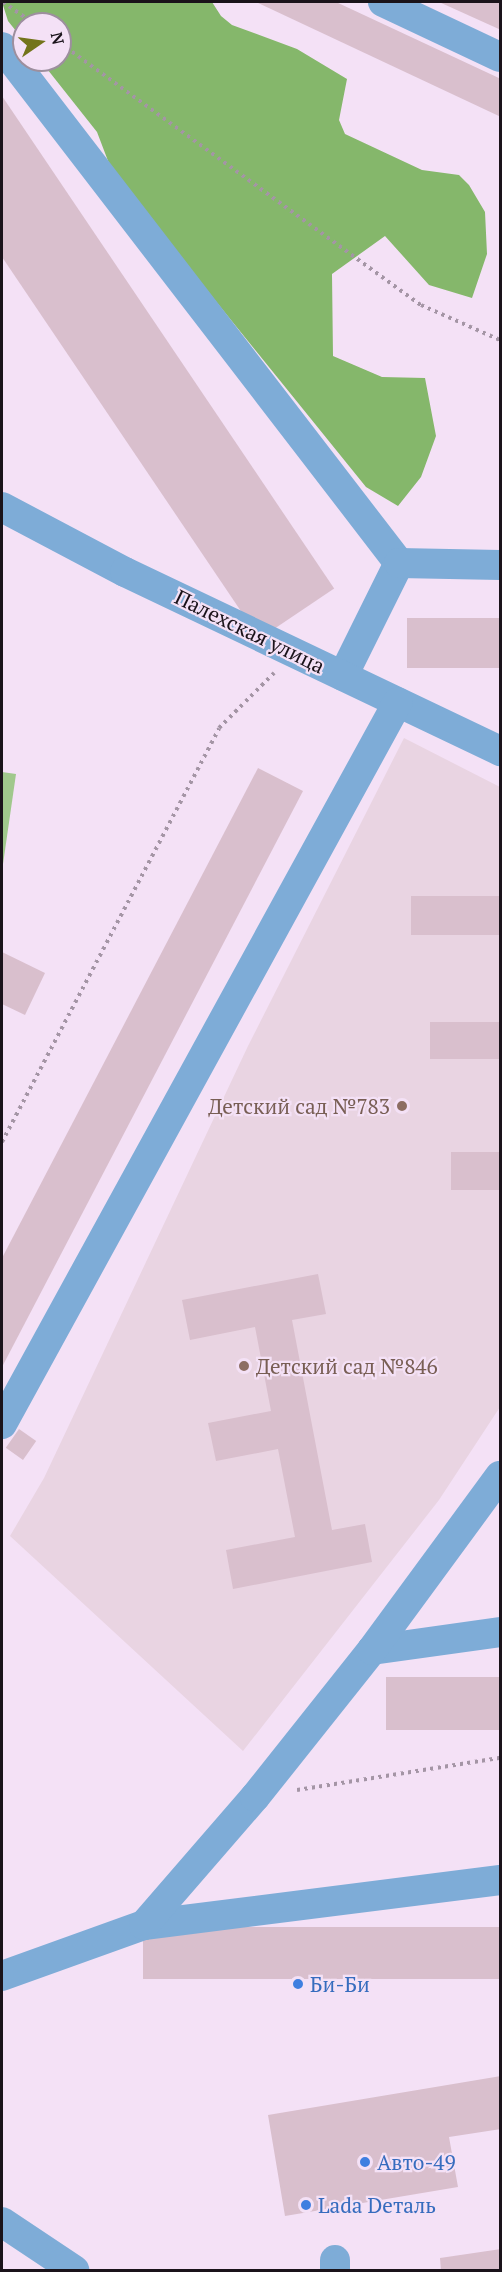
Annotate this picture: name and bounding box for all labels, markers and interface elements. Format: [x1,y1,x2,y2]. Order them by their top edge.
north arrow [12,12,72,72]
text: N [46,30,70,47]
street label: Палехская улица [171,584,329,678]
place label: Детский сад №783 [208,1093,390,1119]
marker: Детский сад №783 [395,1099,409,1113]
place label: Детский сад №846 [256,1353,438,1379]
marker: Детский сад №846 [237,1359,251,1373]
place label: Би-Би [310,1971,370,1997]
marker: Би-Би [291,1977,305,1991]
place label: Авто-49 [377,2149,456,2175]
marker: Авто-49 [358,2155,372,2169]
place label: Lada Dеталь [318,2192,436,2218]
marker: Lada Dеталь [299,2198,313,2212]

